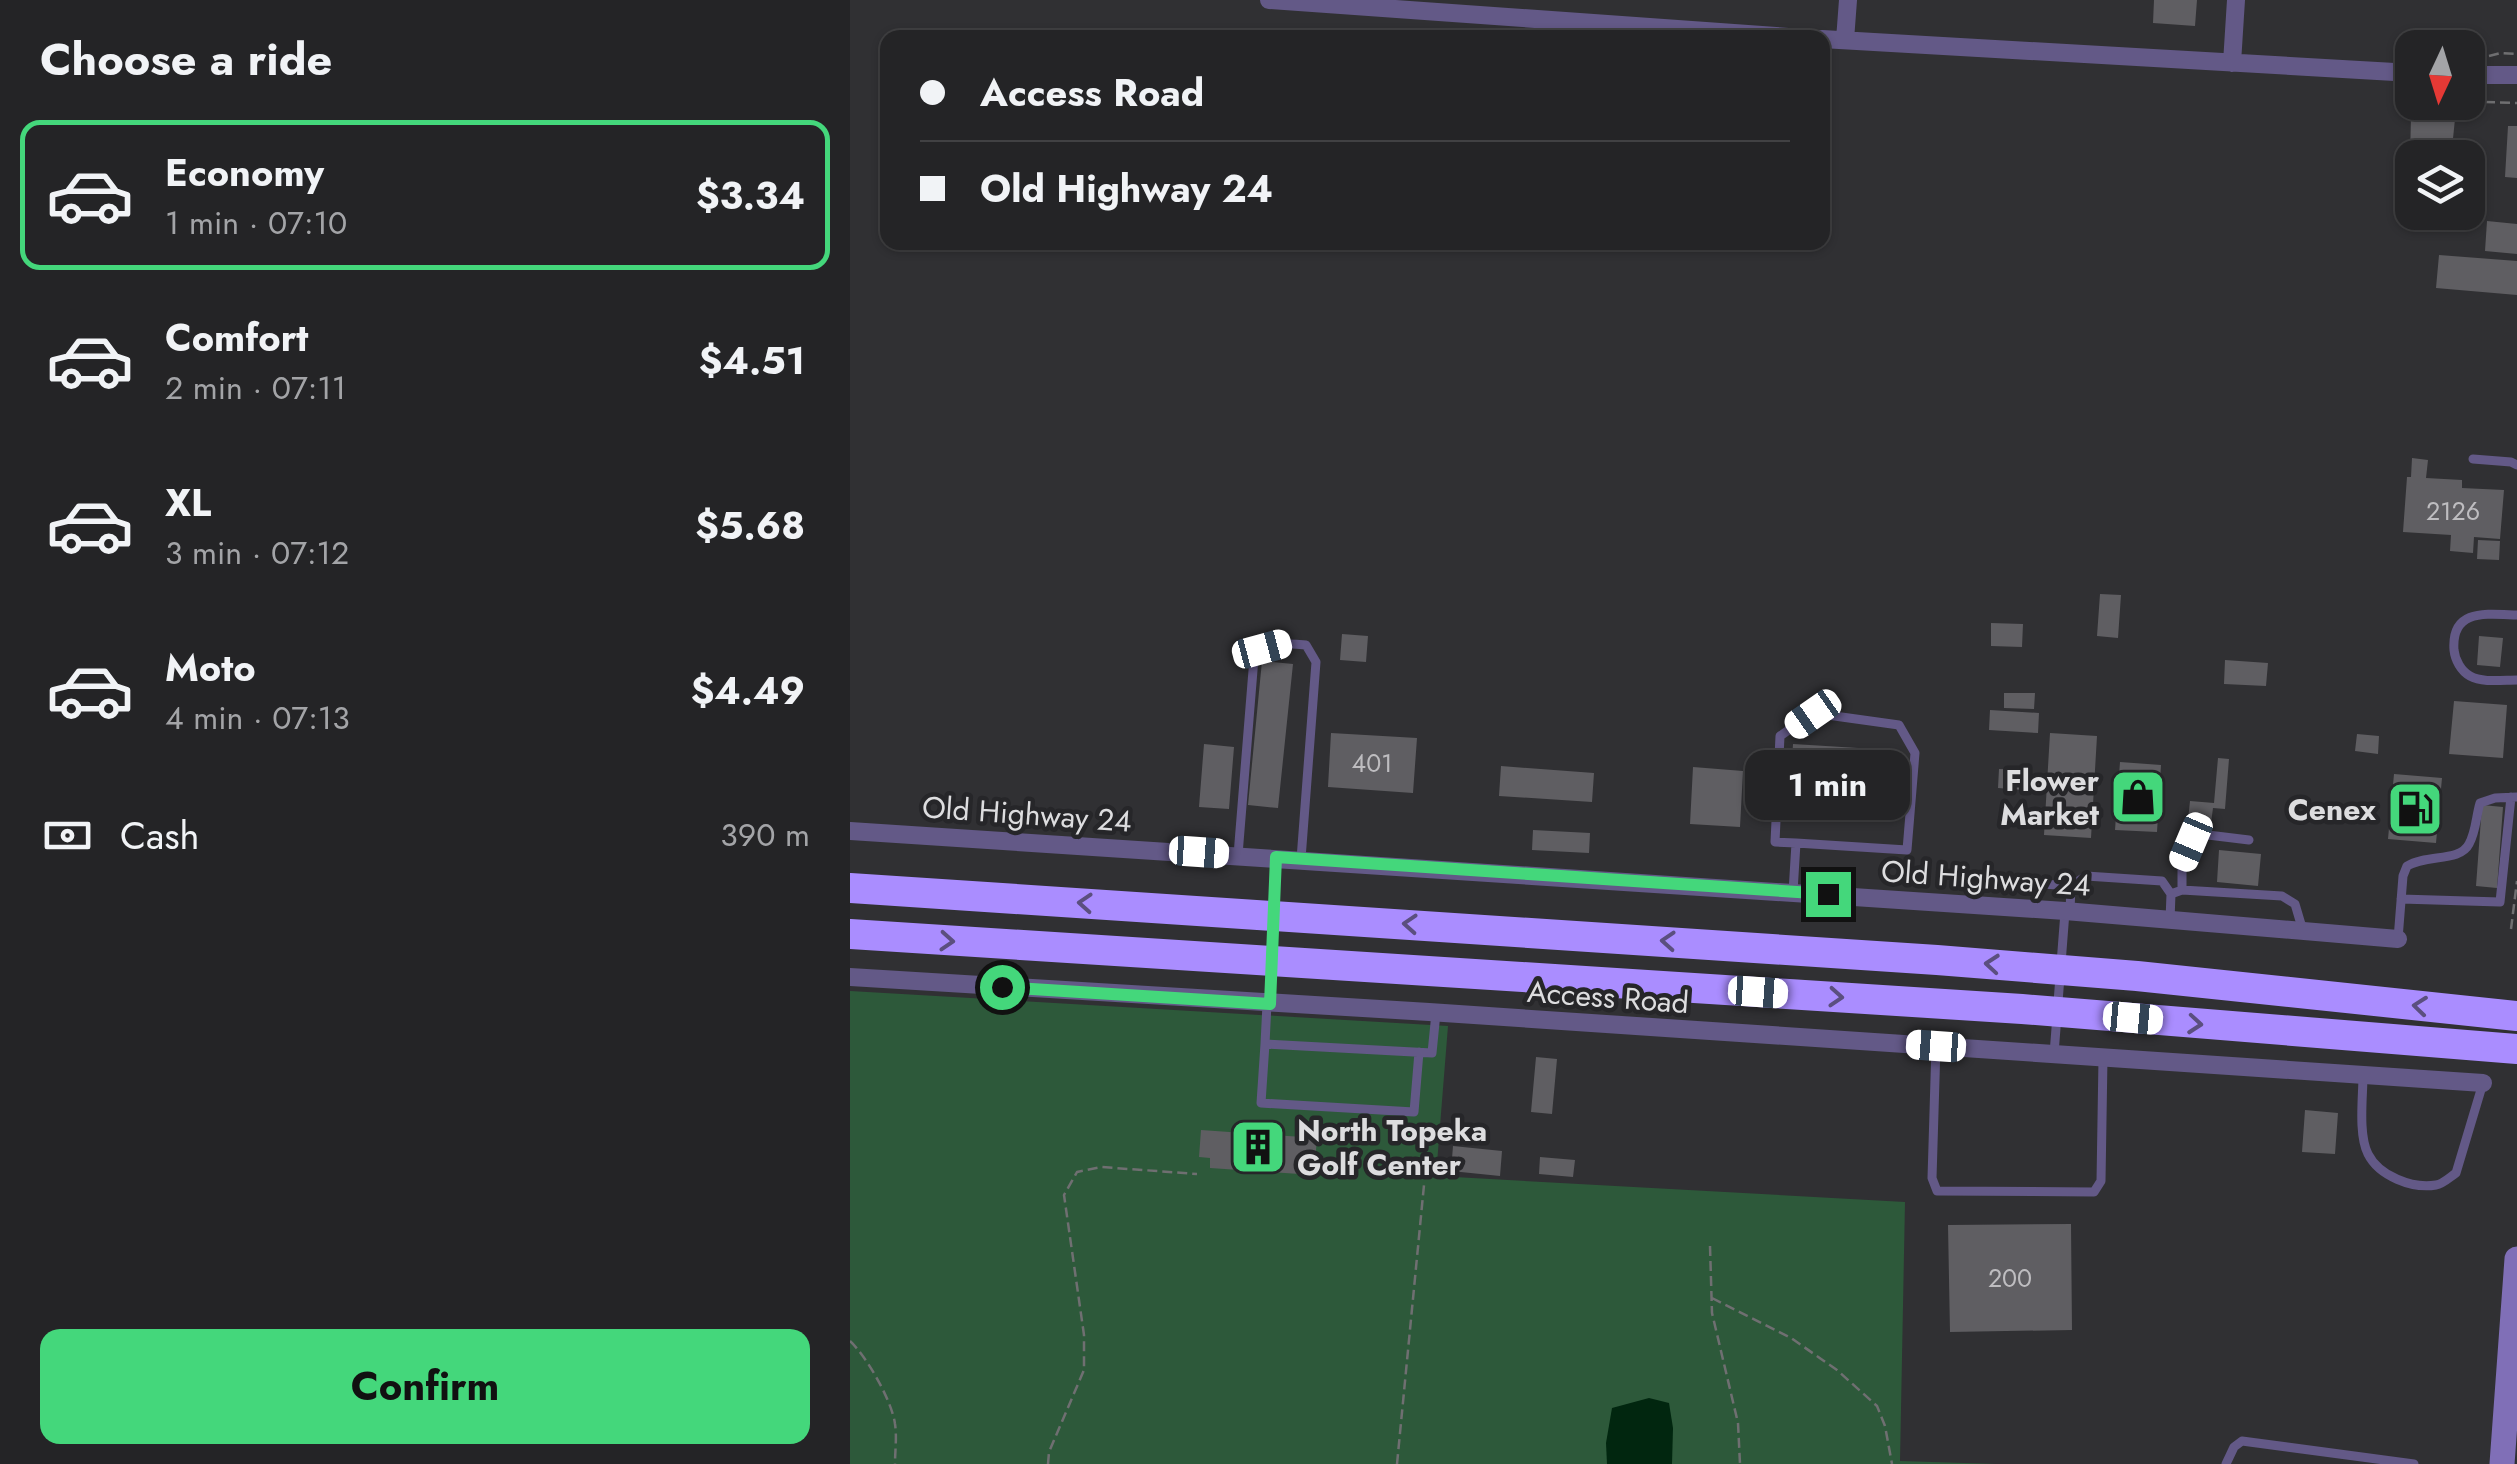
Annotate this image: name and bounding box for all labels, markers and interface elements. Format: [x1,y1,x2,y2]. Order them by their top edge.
text: Choose a ride [40,27,332,92]
north arrow [2395,30,2485,120]
map controls [2395,30,2485,230]
text: Access Road [980,65,1204,120]
button: layers [2395,140,2485,230]
text: Economy [165,145,324,200]
icon: car [45,150,135,240]
text: Old Highway 24 [980,161,1273,216]
text: $3.34 [696,168,805,223]
text: 1 min · 07:10 [165,200,347,246]
text: Comfort [165,310,308,365]
icon: car [45,315,135,405]
text: $4.51 [699,333,805,388]
text: 2 min · 07:11 [165,365,346,411]
text: XL [165,475,211,530]
icon: car [45,480,135,570]
house number: 2126 [2426,493,2480,529]
text: $5.68 [695,498,805,553]
text: 3 min · 07:12 [165,530,349,576]
car [1229,627,1295,671]
text: Moto [165,640,256,695]
icon: car [45,645,135,735]
text: $4.49 [691,663,805,718]
car [1780,685,1846,743]
text: 4 min · 07:13 [165,695,350,741]
house number: 401 [1352,745,1392,781]
callout: 1 min [1746,749,1910,819]
place label: Flower Market [2000,759,2100,836]
text: 1 min [1788,762,1867,808]
shop icon: Flower Market [2108,767,2168,827]
fuel station icon: Cenex [2385,779,2445,839]
street label: Old Highway 24 [921,785,1133,843]
place label: Cenex [2288,788,2376,831]
icon: cash [40,808,95,863]
text: Cash [120,808,200,863]
car [2165,809,2217,875]
text: 390 m [720,812,810,858]
car [1168,835,1230,869]
street label: Old Highway 24 [1880,849,2092,907]
route end [1806,872,1851,917]
one-way arrow [1077,893,1093,914]
one-way arrow [1401,914,1417,935]
one-way arrow [940,929,956,951]
one-way arrow [1659,931,1675,953]
one-way arrow [1984,954,2000,976]
route start [980,965,1025,1010]
street label: Access Road [1526,970,1690,1024]
car [1727,975,1789,1009]
one-way arrow [1828,986,1844,1007]
one-way arrow [2412,996,2428,1018]
car [2102,1000,2164,1036]
one-way arrow [2187,1012,2203,1034]
car [1905,1029,1967,1063]
place label: North Topeka Golf Center [1297,1109,1487,1186]
building icon: North Topeka Golf Center [1228,1117,1288,1177]
house number: 200 [1988,1260,2032,1296]
button: Confirm [40,1329,810,1444]

